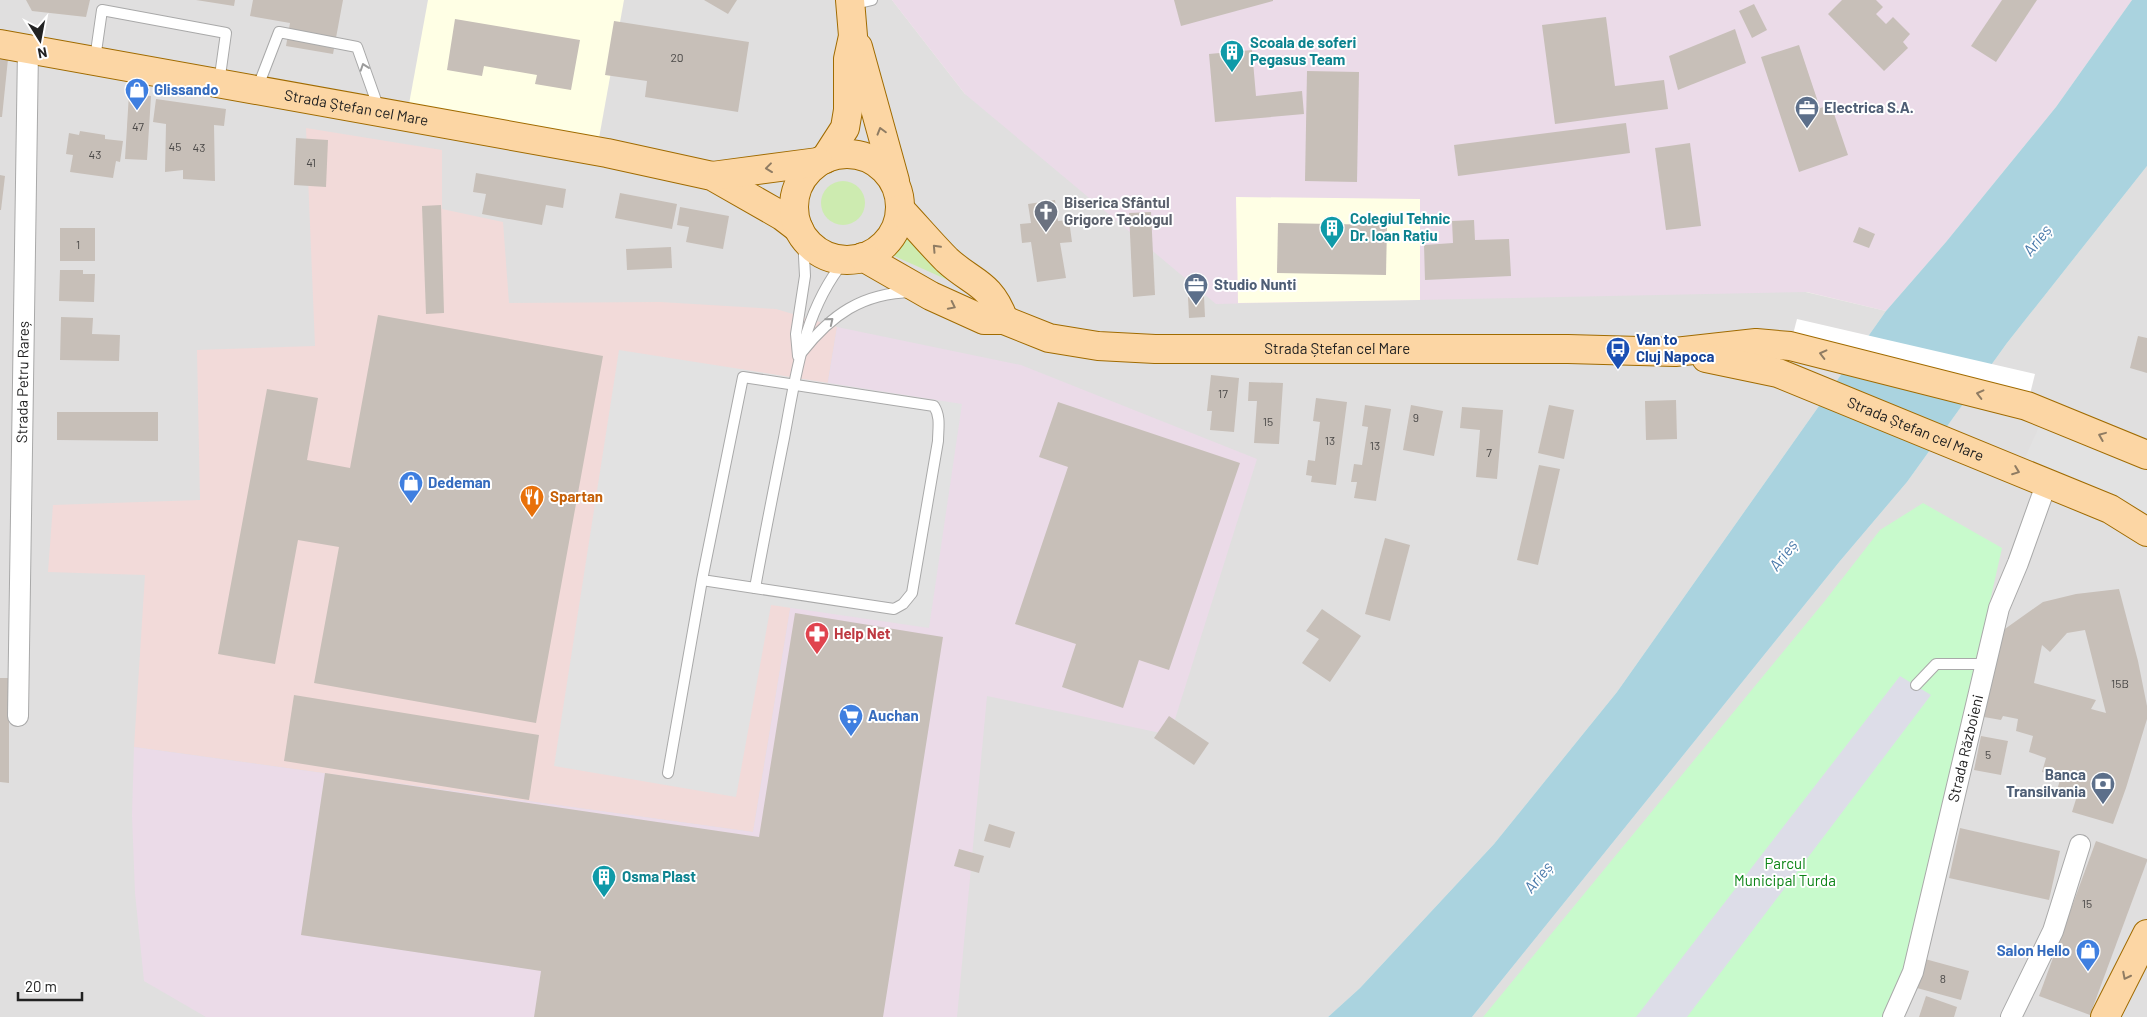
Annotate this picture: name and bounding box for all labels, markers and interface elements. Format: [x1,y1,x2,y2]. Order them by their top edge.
north arrow [15,15,65,65]
place label: Scoala de soferi Pegasus Team [1250,33,1356,68]
building icon: Scoala de soferi Pegasus Team [1219,39,1245,73]
text: N [36,44,49,62]
house number: 20 [670,50,684,64]
one-way arrow [360,63,370,71]
shop icon: Glissando [124,77,150,111]
place label: Glissando [154,80,219,98]
street label: Strada Ștefan cel Mare [283,85,430,129]
office icon: Electrica S.A. [1794,95,1820,129]
place label: Electrica S.A. [1824,98,1914,116]
house number: 47 [132,119,144,133]
one-way arrow [876,128,886,136]
house number: 45 [169,139,181,153]
house number: 43 [193,140,205,154]
house number: 43 [89,147,101,161]
house number: 41 [306,155,316,169]
one-way arrow [765,162,773,173]
place label: Biserica Sfântul Grigore Teologul [1064,193,1172,228]
church icon: Biserica Sfântul Grigore Teologul [1033,199,1059,233]
place label: Colegiul Tehnic Dr. Ioan Rațiu [1350,209,1450,244]
building icon: Colegiul Tehnic Dr. Ioan Rațiu [1319,215,1345,249]
water label: Arieș [2018,220,2055,259]
house number: 1 [76,237,80,251]
one-way arrow [933,245,942,254]
office icon: Studio Nunti [1183,272,1209,306]
place label: Studio Nunti [1214,275,1297,293]
one-way arrow [947,300,956,310]
one-way arrow [825,317,834,326]
street label: Strada Petru Rareș [12,321,32,443]
place label: Van to Cluj Napoca [1636,330,1715,365]
bus stop icon: Van to Cluj Napoca [1605,336,1631,370]
street label: Strada Ștefan cel Mare [1264,339,1410,357]
one-way arrow [1818,349,1827,360]
house number: 17 [1218,386,1228,400]
one-way arrow [1976,389,1985,400]
street label: Strada Ștefan cel Mare [1845,392,1987,464]
house number: 9 [1413,410,1419,424]
house number: 15 [1263,414,1273,428]
one-way arrow [2098,432,2107,443]
house number: 13 [1325,433,1335,447]
house number: 13 [1370,438,1380,452]
house number: 7 [1486,445,1492,459]
one-way arrow [2011,465,2020,475]
shop icon: Dedeman [398,470,424,504]
place label: Dedeman [428,473,491,491]
restaurant icon: Spartan [519,484,545,518]
place label: Spartan [550,487,603,505]
water label: Arieș [1764,535,1801,574]
pharmacy icon: Help Net [804,621,830,655]
place label: Help Net [834,624,891,642]
house number: 15B [2111,676,2129,690]
street label: Strada Războieni [1943,693,1986,804]
supermarket icon: Auchan [838,703,864,737]
place label: Auchan [868,706,919,724]
house number: 5 [1985,747,1991,761]
place label: Banca Transilvania [2006,765,2086,800]
bank icon: Banca Transilvania [2090,771,2116,805]
park label: Parcul Municipal Turda [1734,854,1836,889]
water label: Arieș [1519,857,1556,896]
building icon: Osma Plast [591,864,617,898]
place label: Osma Plast [622,867,696,885]
house number: 15 [2082,896,2092,910]
shop icon: Salon Hello [2075,938,2101,972]
place label: Salon Hello [1997,941,2070,959]
scale bar [18,970,81,1002]
one-way arrow [2122,970,2132,979]
house number: 8 [1940,971,1946,985]
text: 20 m [25,977,57,995]

